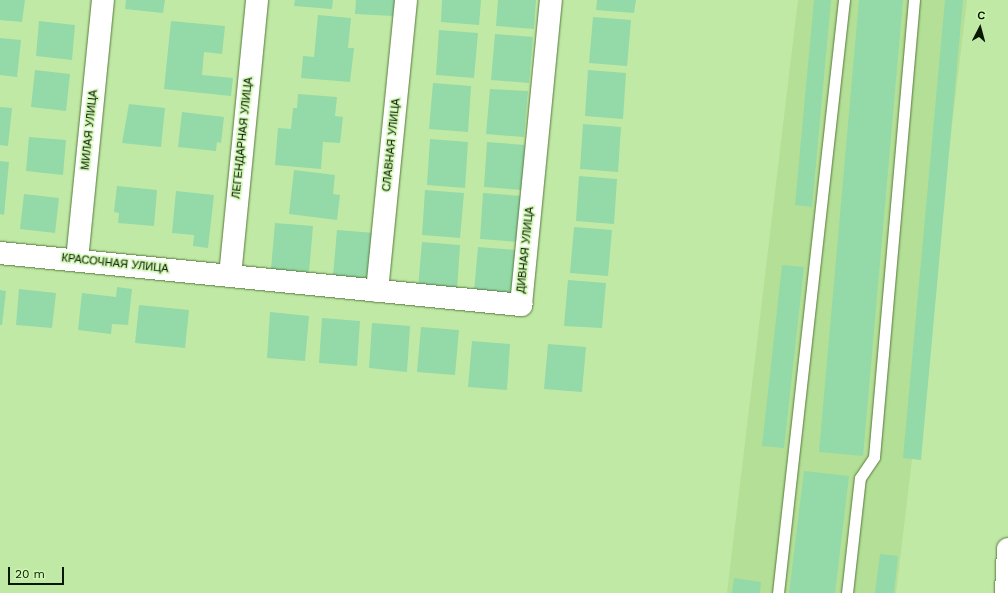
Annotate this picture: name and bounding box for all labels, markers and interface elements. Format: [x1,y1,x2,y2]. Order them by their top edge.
north arrow [960,8,1000,48]
text: С [977,9,986,22]
street label: ЛЕГЕНДАРНАЯ УЛИЦА [230,77,256,199]
street label: МИЛАЯ УЛИЦА [79,89,101,171]
street label: СЛАВНАЯ УЛИЦА [381,98,403,192]
street label: ДИВНАЯ УЛИЦА [515,206,537,294]
street label: КРАСОЧНАЯ УЛИЦА [61,252,169,276]
scale bar [10,559,66,585]
text: 20 m [15,567,45,581]

